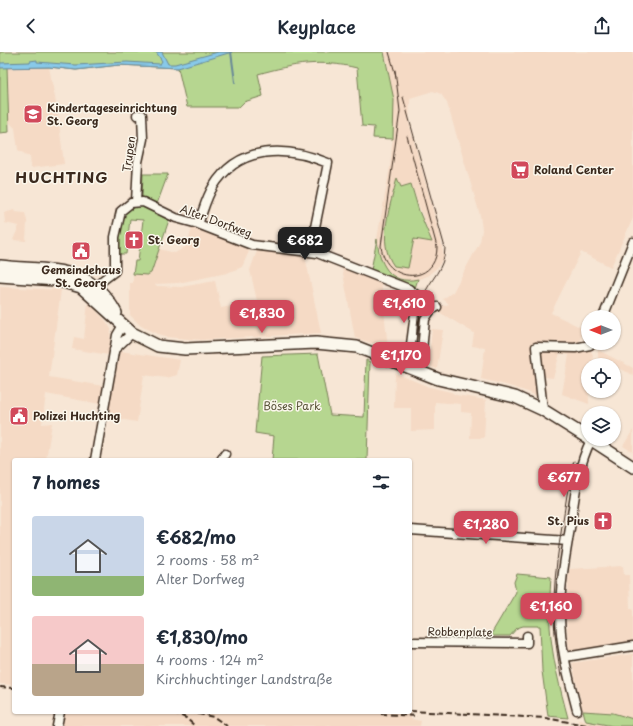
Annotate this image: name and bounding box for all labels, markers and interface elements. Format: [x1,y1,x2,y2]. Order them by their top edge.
text: Keyplace [277,13,356,40]
icon: back [20,15,42,37]
icon: share [591,15,613,37]
place label: Kindertageseinrichtung St. Georg [47,99,177,129]
school or university icon: Kindertageseinrichtung St. Georg [22,103,44,125]
street label: Trupen [118,135,139,173]
supermarket icon: Roland Center [509,159,531,181]
place label: Roland Center [534,161,614,178]
district label: HUCHTING [15,165,109,188]
street label: Alter Dorfweg [178,200,254,241]
pin: €682 [281,227,329,261]
church icon: St. Georg [123,229,145,251]
text: €682 [287,230,323,249]
place label: St. Georg [148,231,200,248]
public building icon: Gemeindehaus St. Georg [70,240,92,262]
place label: Gemeindehaus St. Georg [41,261,121,291]
pin: €1,610 [371,290,437,324]
text: €1,610 [382,293,426,312]
pin: €1,830 [229,300,295,334]
text: €1,830 [239,303,285,322]
north arrow [581,310,621,350]
map controls [581,310,621,446]
pin: €1,170 [368,342,434,376]
text: €1,170 [380,345,422,364]
button: locate [581,358,621,398]
park label: Böses Park [263,397,321,414]
public building icon: Polizei Huchting [8,405,30,427]
button: layers [581,406,621,446]
place label: Polizei Huchting [33,407,121,424]
pin: €677 [540,464,588,498]
text: €677 [547,467,581,486]
text: 7 homes [32,469,100,495]
icon: filters [370,471,392,493]
church icon: St. Pius [592,510,614,532]
pin: €1,280 [453,511,519,545]
place label: St. Pius [548,512,589,529]
text: €1,280 [463,514,509,533]
text: €682/mo [156,524,236,550]
icon: home [64,532,112,580]
text: 2 rooms · 58 m² [156,550,259,569]
text: Alter Dorfweg [156,569,245,588]
pin: €1,160 [518,593,584,627]
text: €1,160 [530,596,572,615]
street label: Robbenplate [427,622,493,641]
text: €1,830/mo [156,624,248,650]
icon: home [64,632,112,680]
text: 4 rooms · 124 m² [156,650,264,669]
text: Kirchhuchtinger Landstraße [156,669,332,688]

